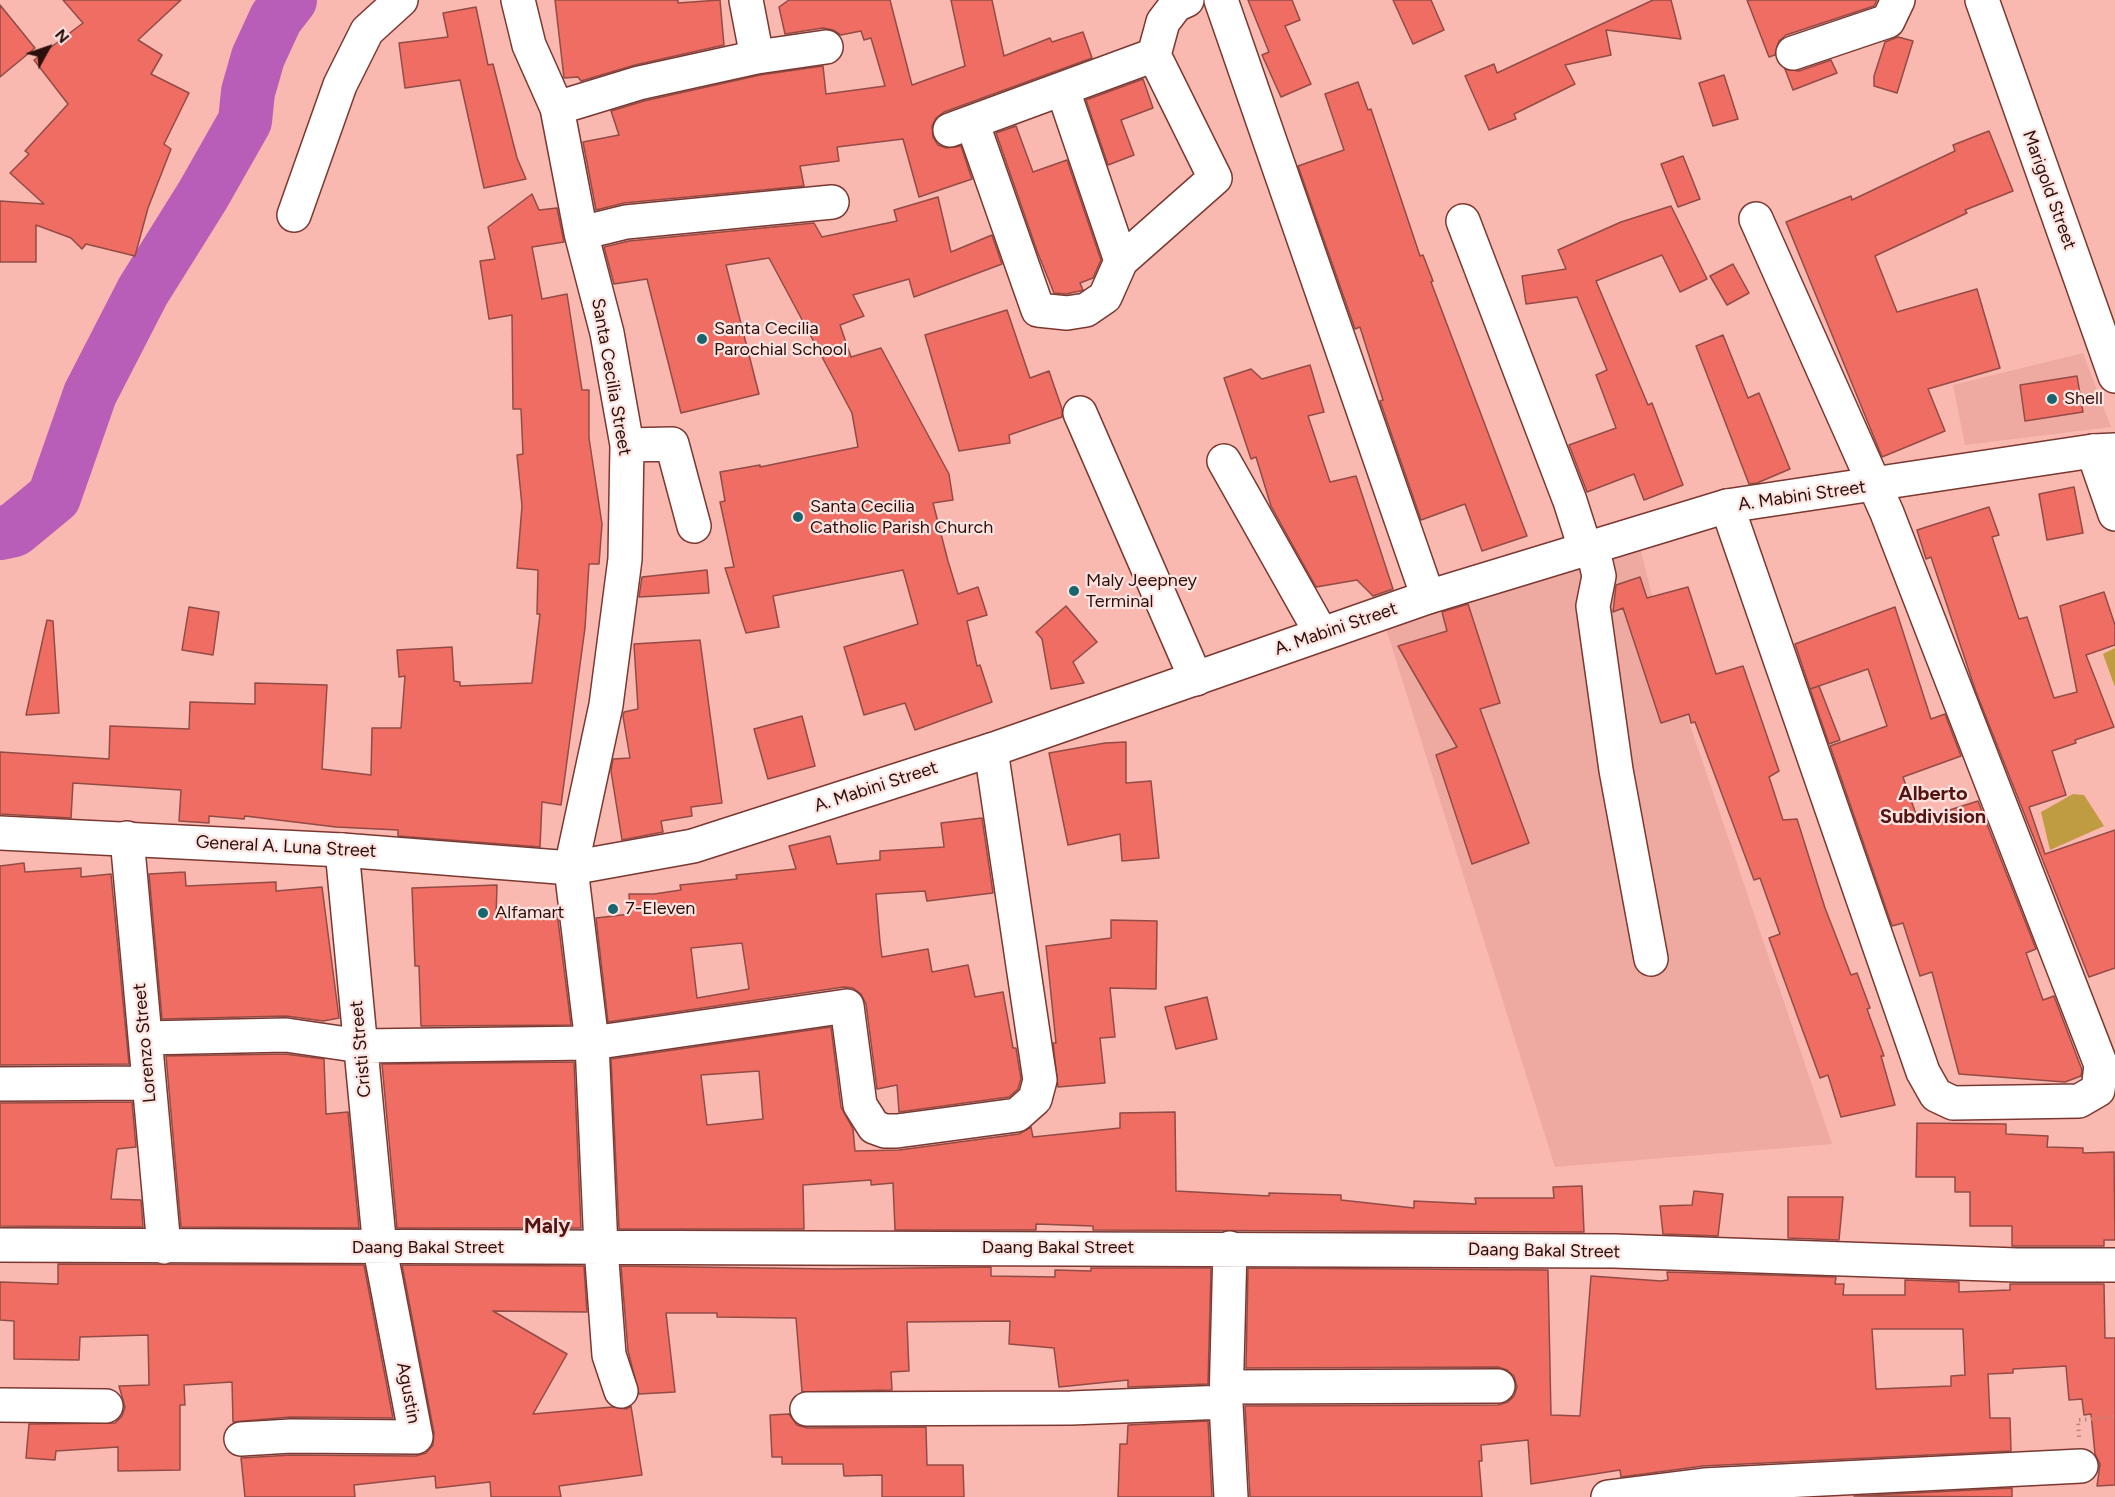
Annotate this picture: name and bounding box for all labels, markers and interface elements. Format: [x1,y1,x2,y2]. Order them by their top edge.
north arrow [18,18,78,78]
text: N [51,25,73,47]
street label: Marigold Street [2017,128,2081,252]
street label: Santa Cecilia Street [587,297,635,457]
place label: Santa Cecilia Parochial School [714,318,847,360]
marker: Santa Cecilia Parochial School [695,332,709,346]
place label: Shell [2064,388,2103,410]
marker: Shell [2045,392,2059,406]
street label: A. Mabini Street [1737,476,1867,516]
place label: Santa Cecilia Catholic Parish Church [810,496,993,538]
marker: Santa Cecilia Catholic Parish Church [791,510,805,524]
place label: Maly Jeepney Terminal [1086,570,1197,612]
marker: Maly Jeepney Terminal [1067,584,1081,598]
street label: A. Mabini Street [1272,598,1400,660]
street label: A. Mabini Street [812,757,940,817]
district label: Alberto Subdivision [1880,782,1986,829]
street label: General A. Luna Street [195,831,377,863]
place label: 7-Eleven [625,898,695,920]
place label: Alfamart [495,902,564,924]
marker: 7-Eleven [606,902,620,916]
marker: Alfamart [476,906,490,920]
street label: Lorenzo Street [129,982,161,1104]
street label: Cristi Street [346,1000,376,1098]
district label: Maly [524,1214,570,1240]
street label: Daang Bakal Street [352,1237,504,1259]
street label: Daang Bakal Street [982,1237,1134,1259]
street label: Daang Bakal Street [1468,1239,1620,1263]
street label: Agustin [391,1360,425,1426]

